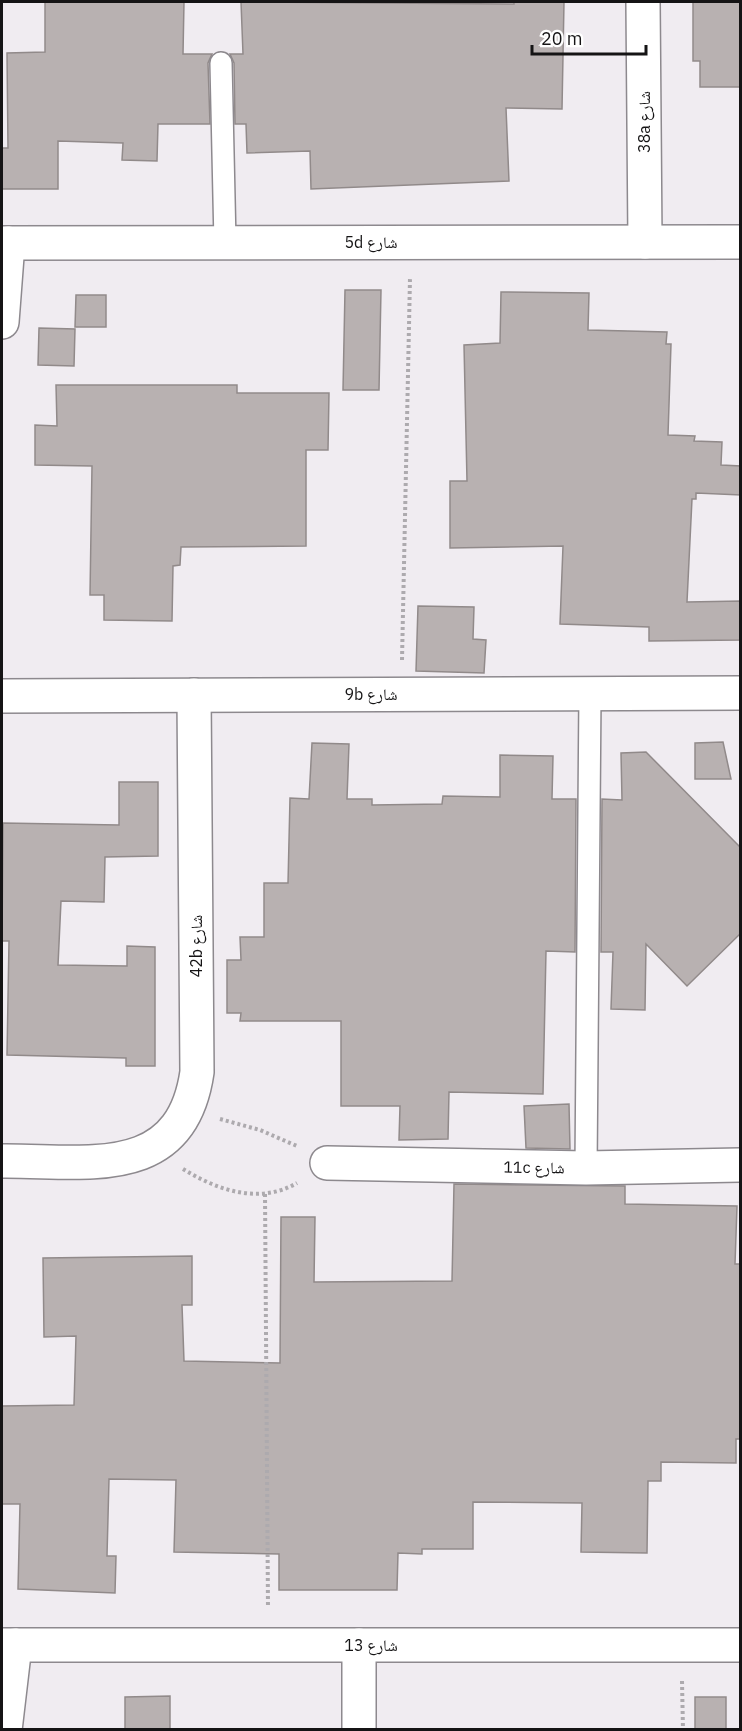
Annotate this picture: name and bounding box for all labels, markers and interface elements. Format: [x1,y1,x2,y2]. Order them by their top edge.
scale bar [532,18,646,56]
text: 20 m [541,27,583,50]
street label: 38a شارع [634,91,655,153]
street label: 5d شارع [344,232,398,253]
street label: 9b شارع [344,684,398,705]
street label: 42b شارع [186,915,207,977]
street label: 11c شارع [503,1156,565,1179]
street label: شارع 13 [344,1635,398,1656]

